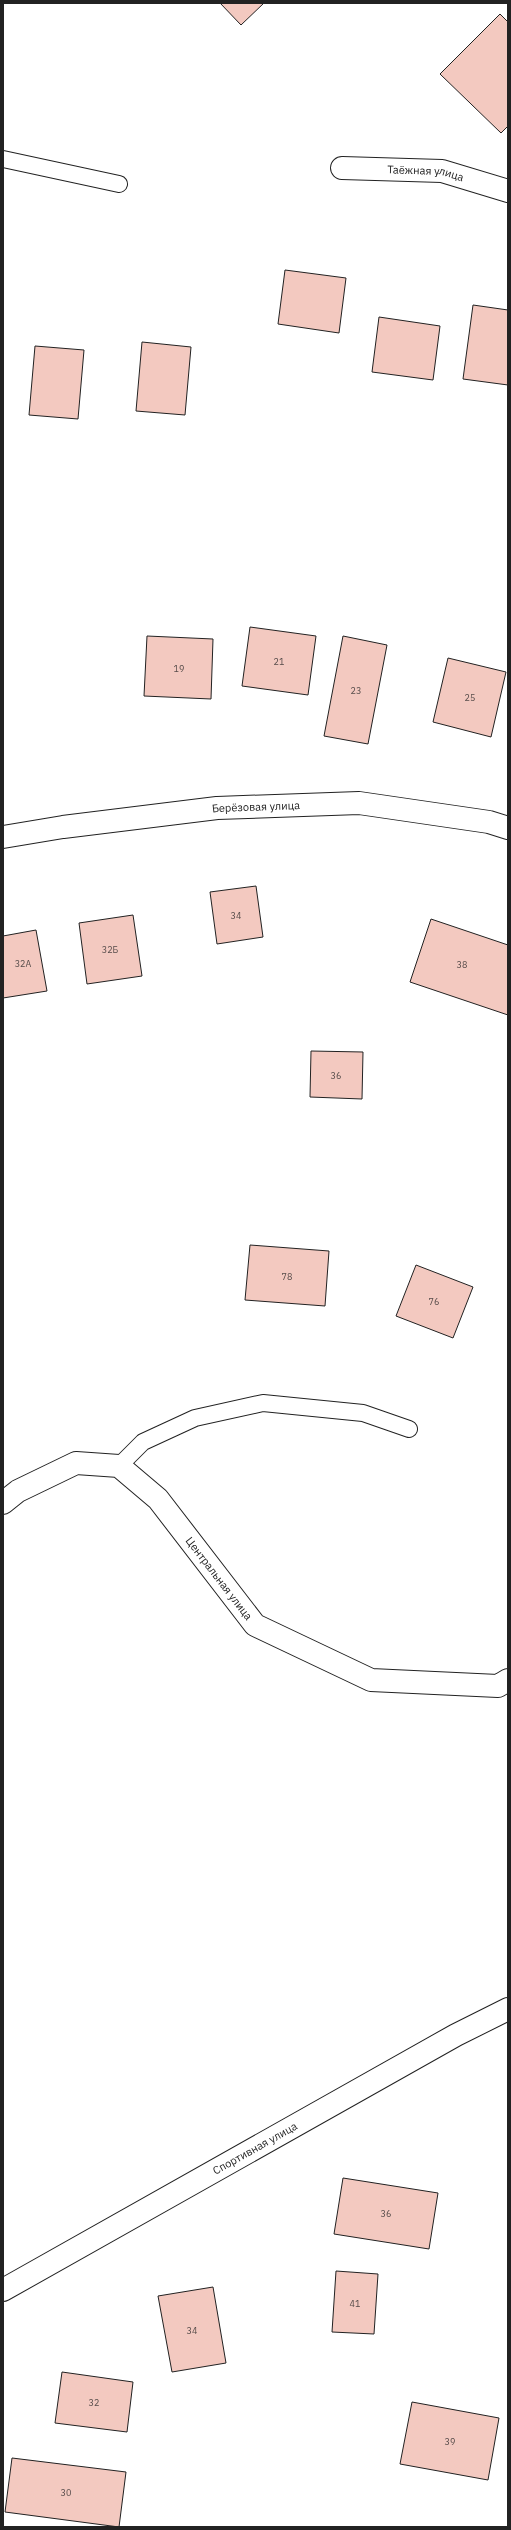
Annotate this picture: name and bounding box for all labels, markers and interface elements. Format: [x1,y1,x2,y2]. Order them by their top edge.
street label: Таёжная улица [387,162,466,184]
house number: 21 [274,656,284,667]
house number: 19 [174,663,184,674]
house number: 23 [351,685,361,696]
house number: 25 [465,692,475,703]
street label: Берёзовая улица [211,798,300,816]
house number: 34 [231,910,241,921]
house number: 32Б [102,944,119,955]
house number: 32А [15,958,32,969]
house number: 38 [457,959,467,970]
house number: 36 [331,1070,341,1081]
house number: 78 [282,1271,292,1282]
house number: 76 [429,1296,439,1307]
street label: Центральная улица [183,1534,256,1623]
street label: Спортивная улица [210,2119,300,2178]
house number: 36 [381,2208,391,2219]
house number: 41 [350,2298,360,2309]
house number: 34 [187,2325,197,2336]
house number: 32 [89,2397,99,2408]
house number: 39 [445,2436,455,2447]
house number: 30 [61,2487,71,2498]

